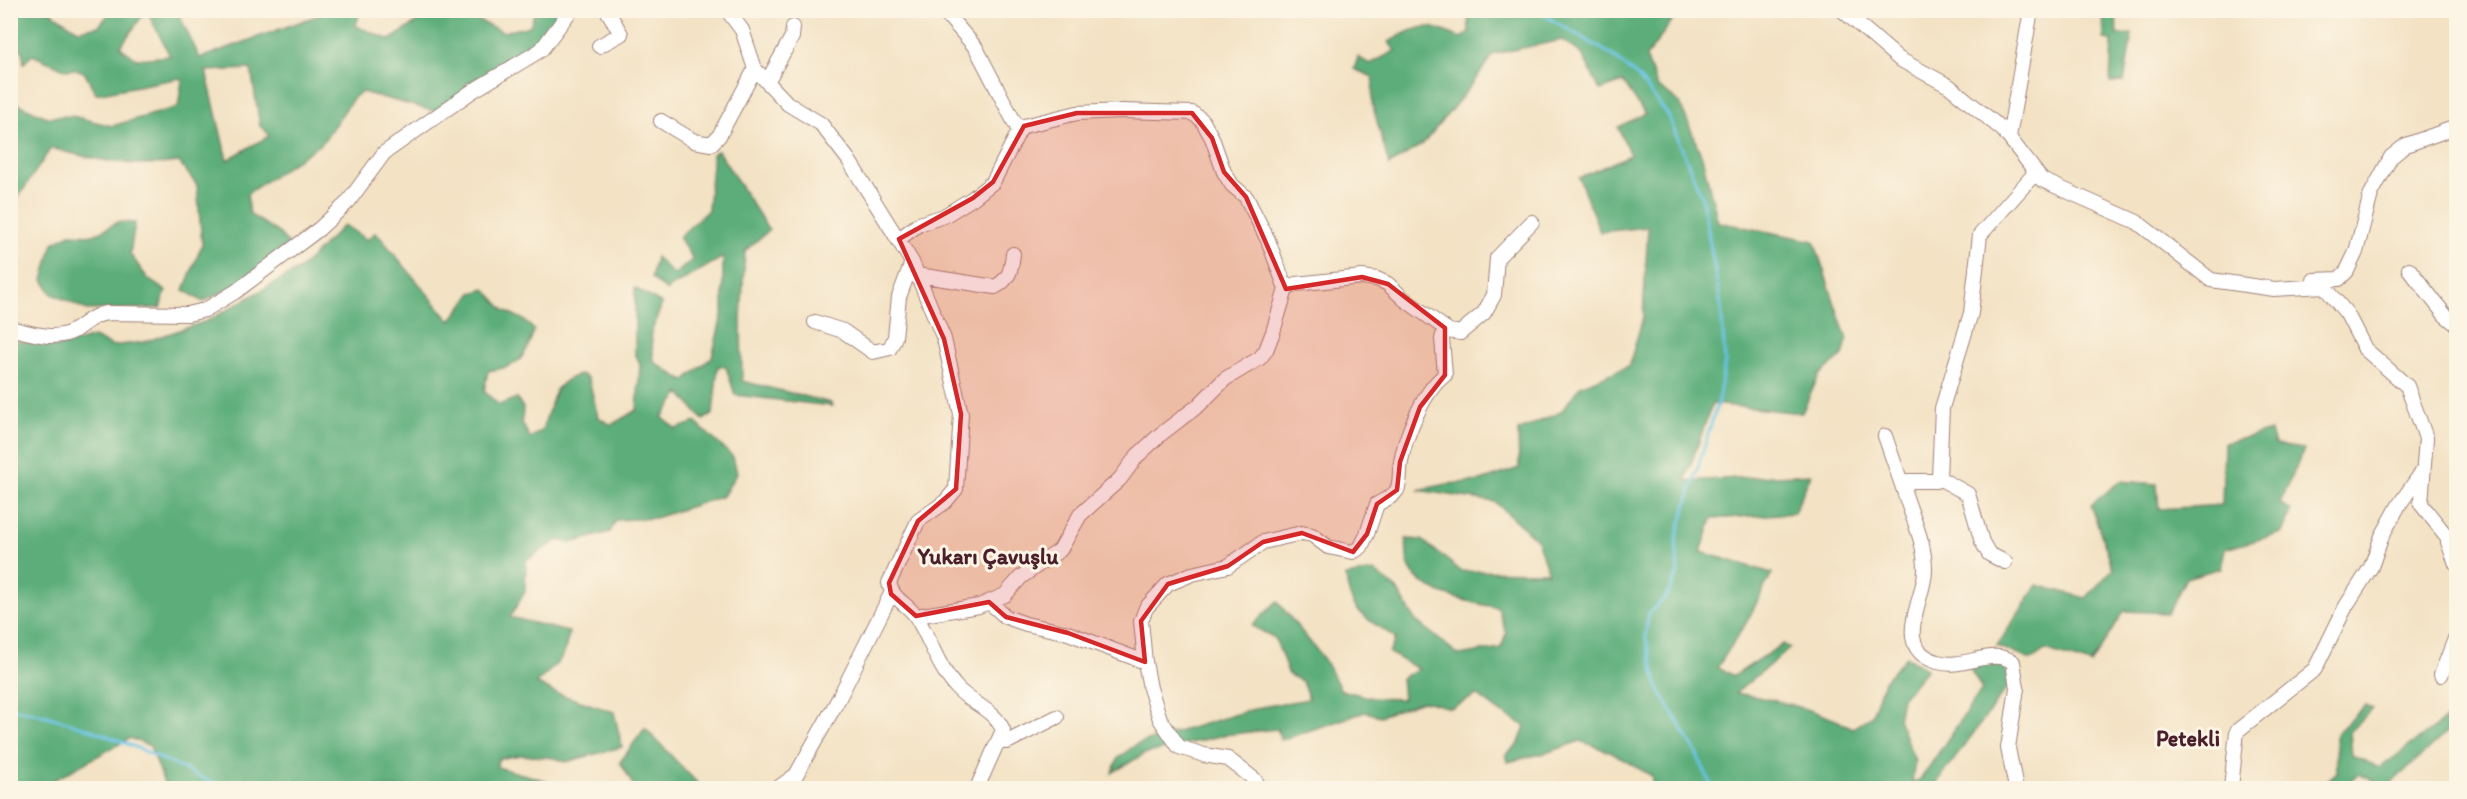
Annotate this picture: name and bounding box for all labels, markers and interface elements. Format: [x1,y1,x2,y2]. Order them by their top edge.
district label: Yukarı Çavuşlu [917,543,1059,570]
district label: Petekli [2156,725,2220,752]

